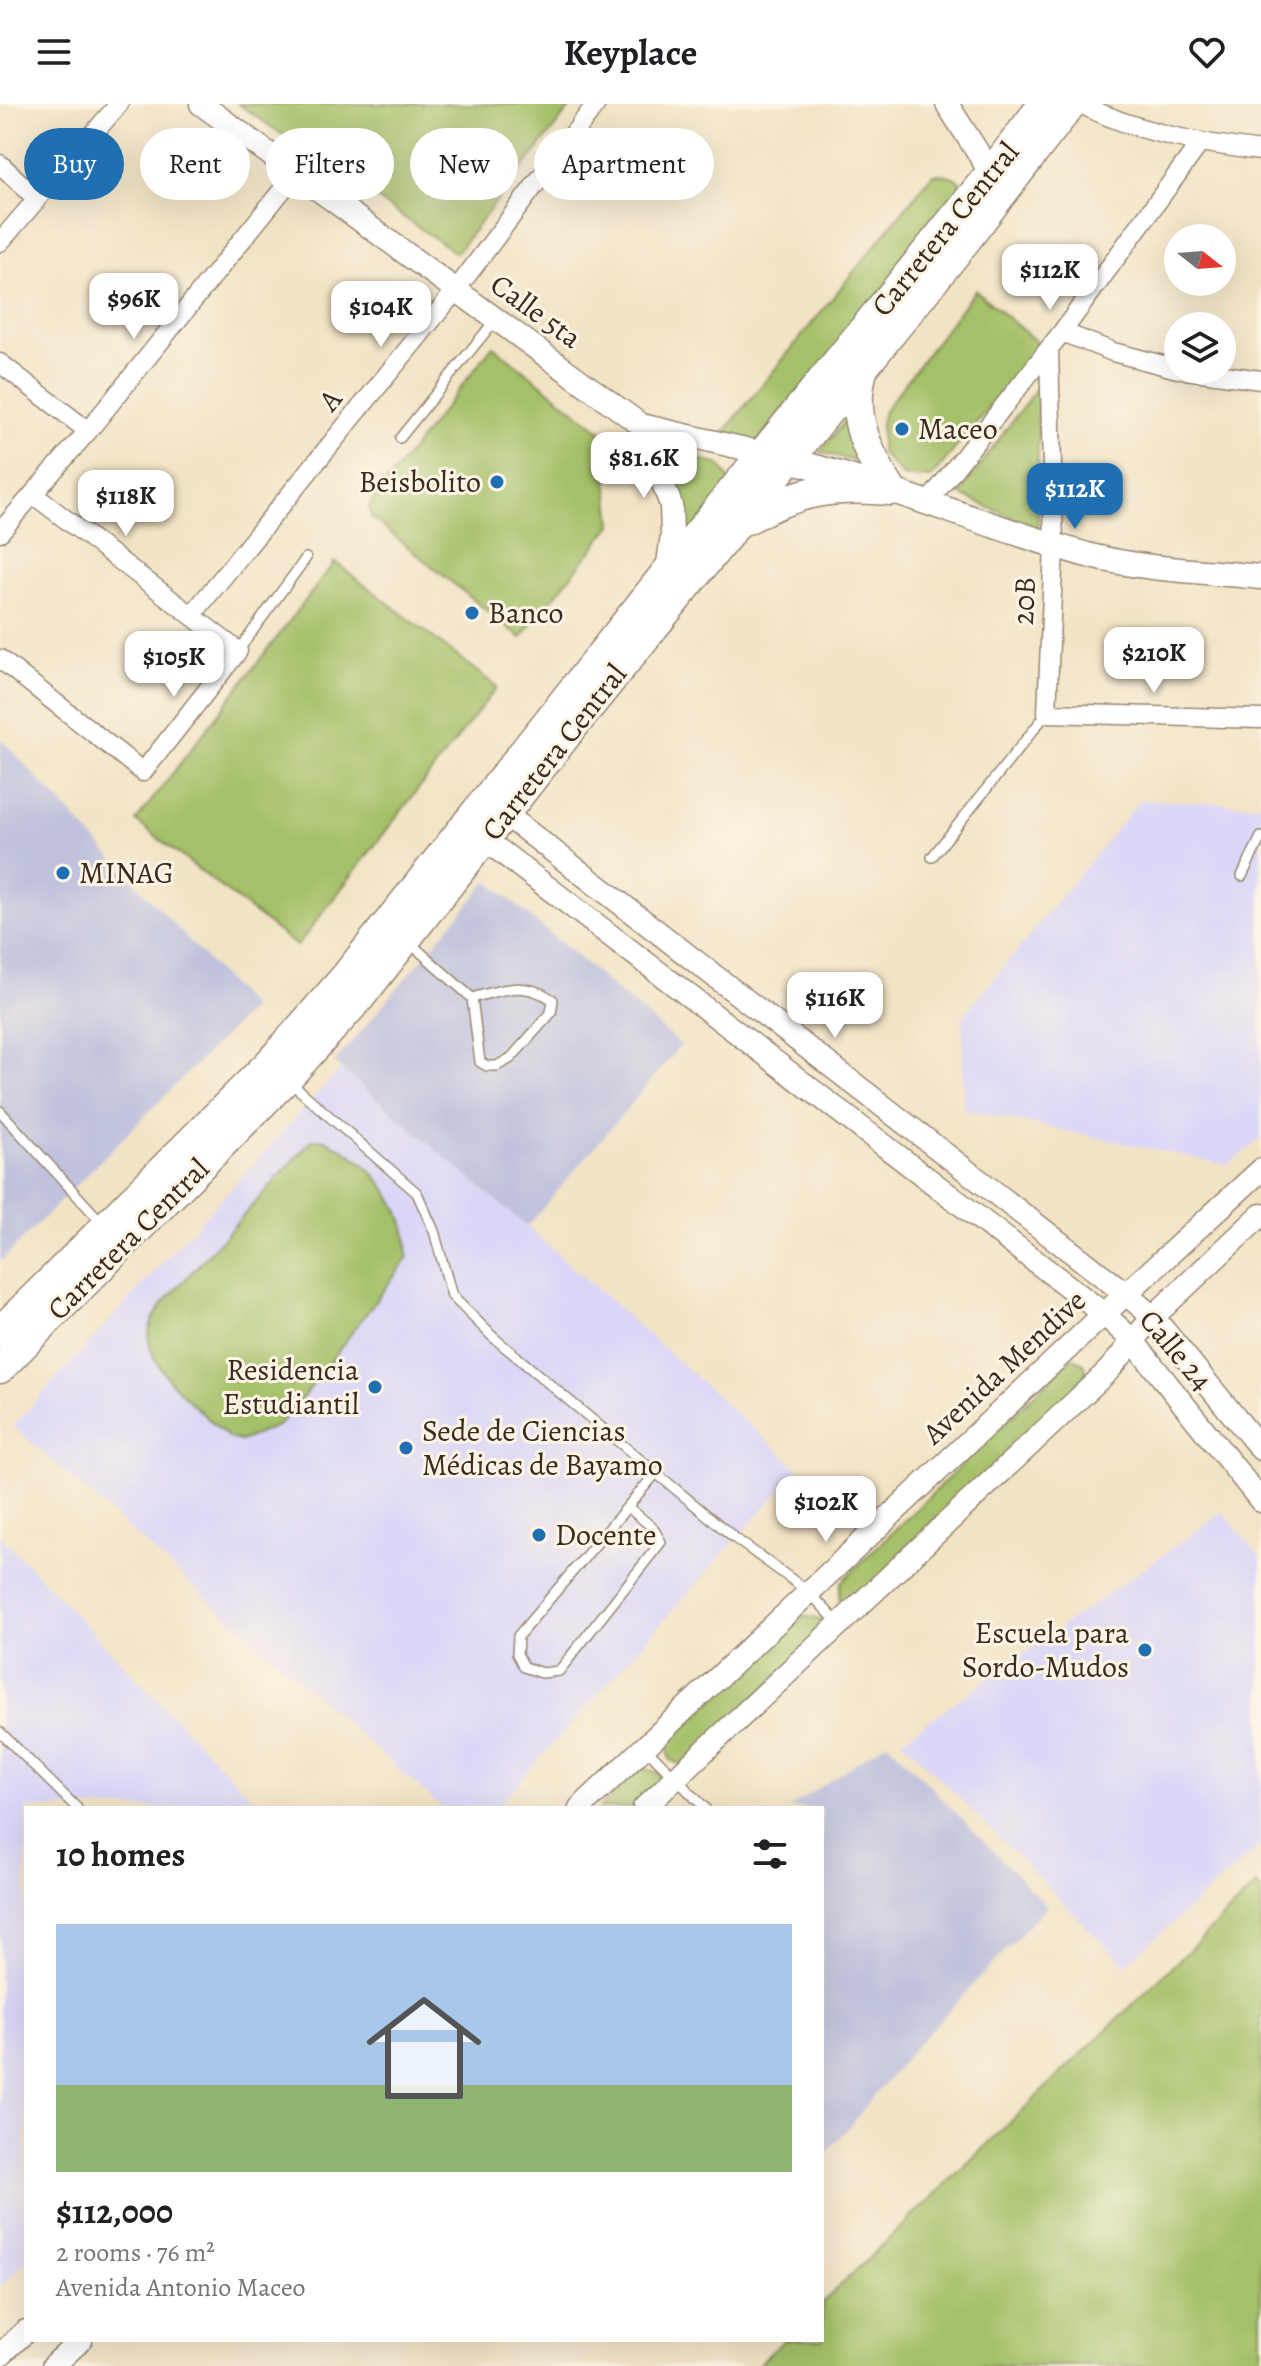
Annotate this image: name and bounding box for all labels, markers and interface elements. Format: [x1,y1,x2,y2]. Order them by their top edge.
text: Keyplace [564,28,697,77]
icon: menu [32,30,76,74]
icon: heart [1185,30,1229,74]
chip: Buy [24,128,124,200]
chip: Rent [140,128,250,200]
chip: Filters [266,128,394,200]
chip: New [410,128,518,200]
chip: Apartment [534,128,714,200]
street label: Carretera Central [862,133,1028,325]
north arrow [1164,224,1236,296]
map controls [1164,224,1236,384]
pin: $112K [994,244,1106,312]
text: $112K [1020,252,1080,287]
street label: Calle 5ta [482,264,590,358]
pin: $96K [87,273,181,341]
text: $96K [107,281,161,316]
pin: $104K [325,281,437,349]
text: $104K [349,289,413,324]
button: layers [1164,312,1236,384]
street label: A [308,380,351,420]
place label: Maceo [918,409,998,449]
marker: Maceo [893,420,911,438]
pin: $81.6K [579,432,709,500]
text: $81.6K [609,440,679,475]
place label: Beisbolito [359,462,481,502]
pin: $112K [1019,463,1131,531]
pin: $118K [70,470,182,538]
text: $112K [1045,471,1105,506]
marker: Beisbolito [488,473,506,491]
text: $118K [96,478,156,513]
street label: 20B [1003,576,1045,626]
place label: Banco [488,593,564,633]
marker: Banco [463,604,481,622]
pin: $210K [1098,627,1210,695]
pin: $105K [118,631,230,699]
text: $210K [1122,635,1186,670]
text: $105K [143,639,205,674]
street label: Carretera Central [472,655,636,849]
place label: MINAG [79,853,174,893]
marker: MINAG [54,864,72,882]
pin: $116K [779,972,891,1040]
text: $116K [805,980,865,1015]
street label: Carretera Central [38,1149,218,1329]
street label: Avenida Mendive [913,1281,1094,1454]
street label: Calle 24 [1130,1301,1222,1399]
place label: Residencia Estudiantil [222,1350,359,1424]
marker: Residencia Estudiantil [366,1378,384,1396]
place label: Sede de Ciencias Médicas de Bayamo [422,1411,663,1485]
marker: Sede de Ciencias Médicas de Bayamo [397,1439,415,1457]
pin: $102K [770,1476,882,1544]
text: $102K [794,1484,858,1519]
place label: Docente [555,1515,657,1555]
marker: Docente [530,1526,548,1544]
place label: Escuela para Sordo-Mudos [962,1613,1129,1687]
marker: Escuela para Sordo-Mudos [1136,1641,1154,1659]
text: 10 homes [56,1831,185,1878]
icon: filters [748,1832,792,1876]
icon: home [352,1976,496,2120]
text: $112,000 [56,2188,173,2235]
text: 2 rooms · 76 m² [56,2235,215,2270]
text: Avenida Antonio Maceo [56,2270,306,2305]

